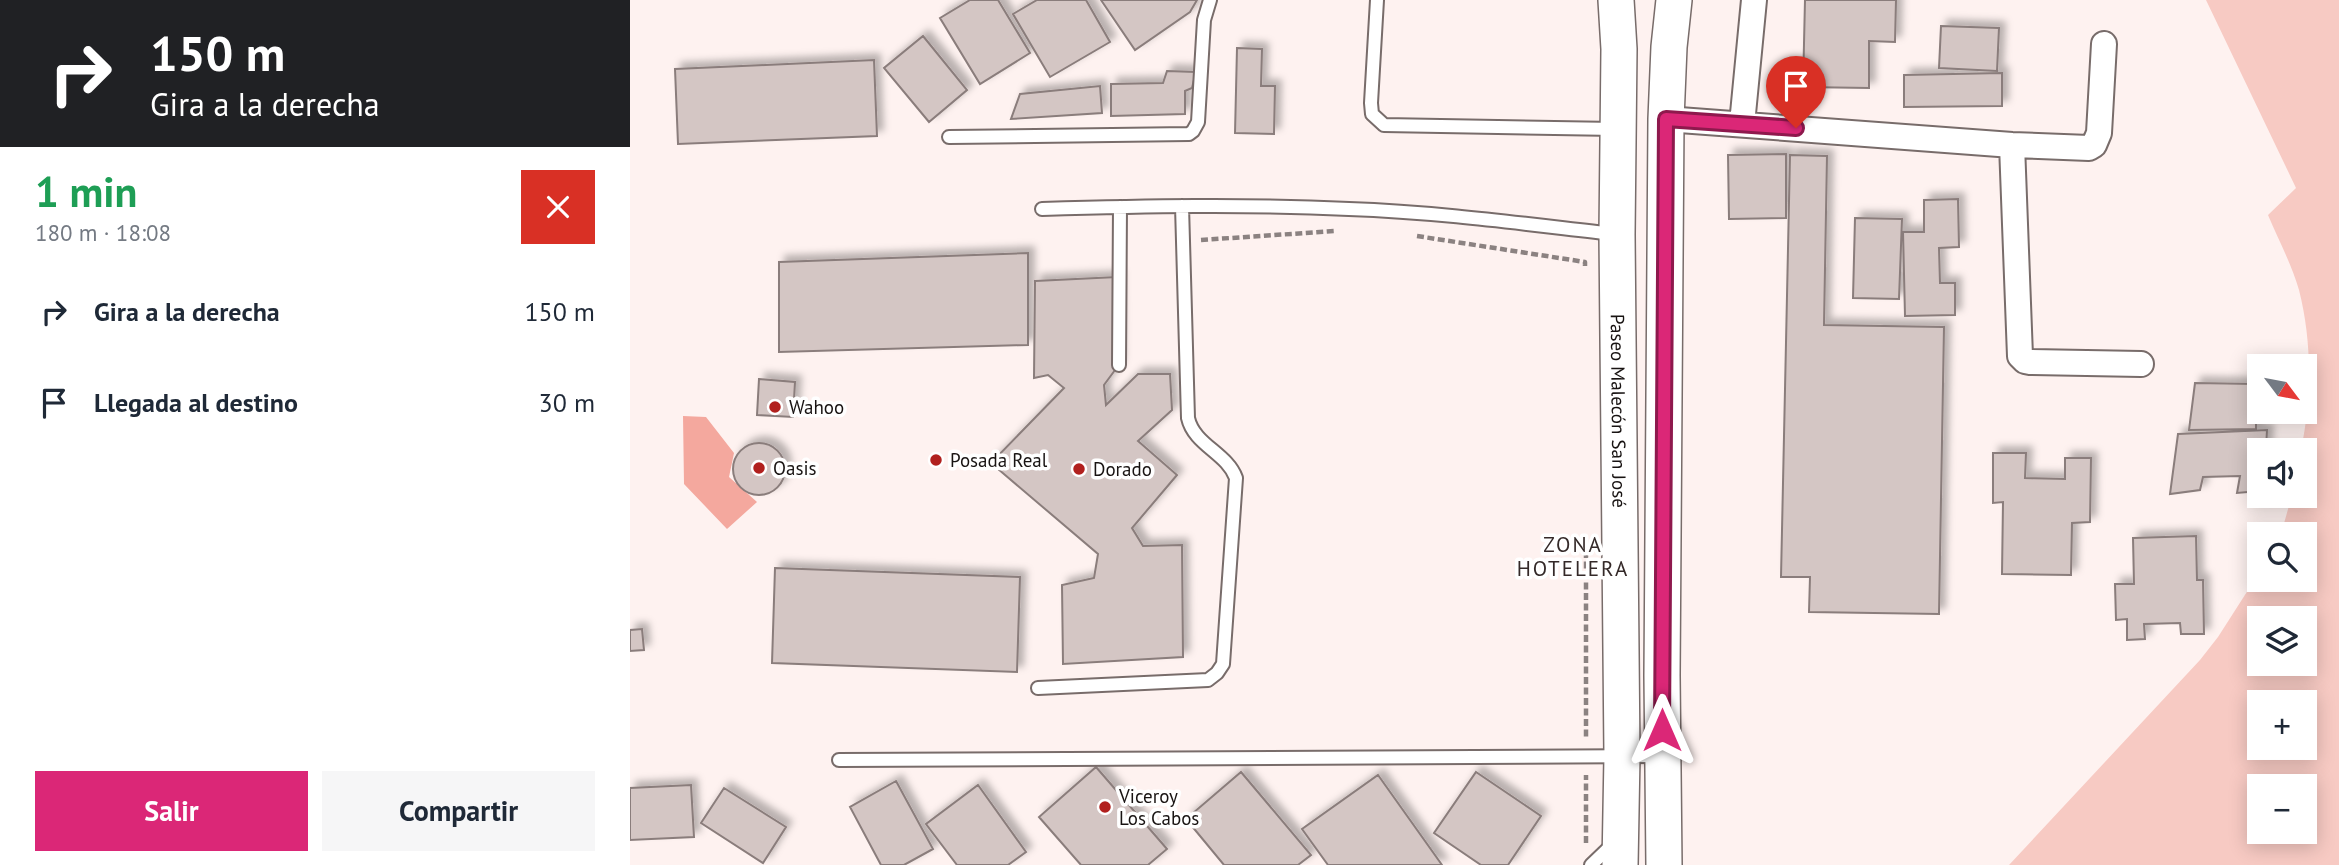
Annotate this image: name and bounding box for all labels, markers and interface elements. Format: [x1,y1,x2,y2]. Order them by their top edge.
text: 150 m [150,21,285,85]
icon: right [35,28,126,119]
pin [1766,56,1826,128]
icon: arrive [1777,67,1815,105]
text: Gira a la derecha [150,83,380,125]
text: 1 min [35,164,137,219]
button: close [521,170,595,244]
text: 180 m · 18:08 [35,218,171,247]
icon: right [35,293,73,331]
text: Gira a la derecha [94,295,280,328]
text: 150 m [524,295,595,328]
street label: Paseo Malecón San José [1606,314,1632,508]
north arrow [2247,354,2317,424]
map controls [2247,354,2317,844]
icon: arrive [35,384,73,422]
text: Llegada al destino [94,386,298,419]
text: 30 m [539,386,595,419]
place label: Wahoo [789,395,844,419]
marker: Wahoo [767,399,783,415]
button: sound [2247,438,2317,508]
place label: Posada Real [950,448,1048,472]
marker: Posada Real [928,452,944,468]
place label: Oasis [773,456,817,480]
place label: Dorado [1093,457,1152,481]
marker: Oasis [751,460,767,476]
marker: Dorado [1071,461,1087,477]
button: search [2247,522,2317,592]
district label: ZONA HOTELERA [1517,531,1629,582]
button: layers [2247,606,2317,676]
button: + [2247,690,2317,760]
position arrow [1625,693,1699,767]
button: Salir [35,771,308,851]
button: Compartir [322,771,595,851]
button: − [2247,774,2317,844]
place label: Viceroy Los Cabos [1118,784,1199,830]
marker: Viceroy Los Cabos [1097,799,1113,815]

